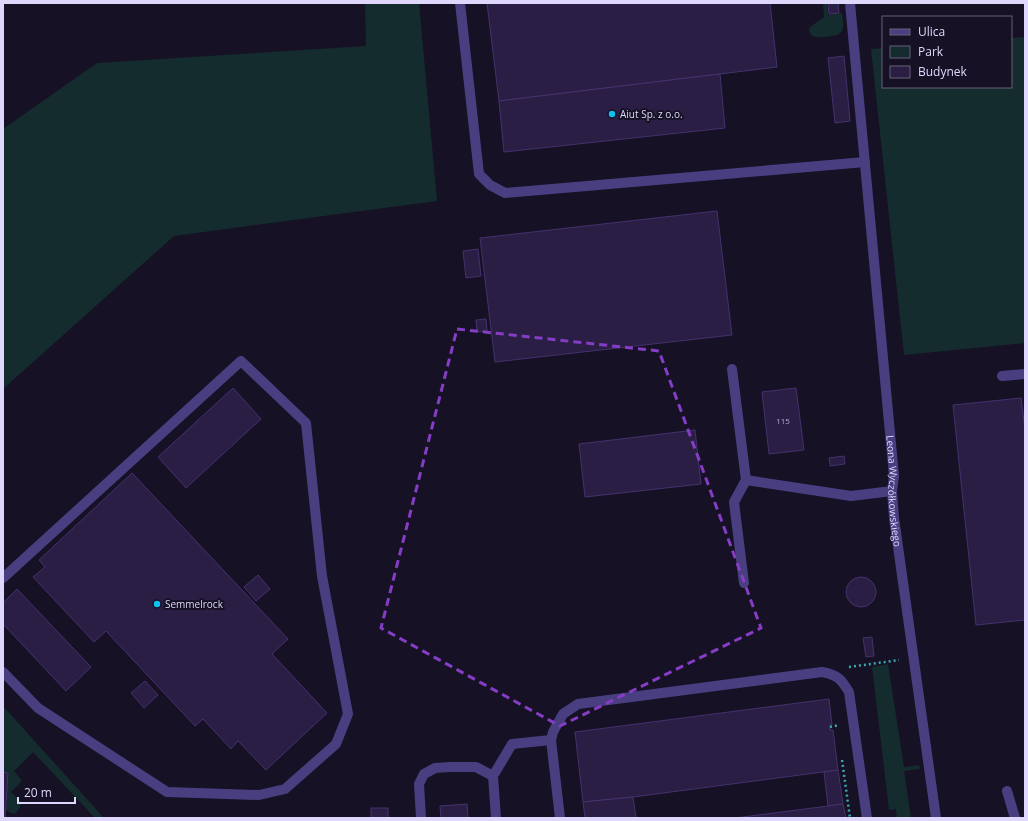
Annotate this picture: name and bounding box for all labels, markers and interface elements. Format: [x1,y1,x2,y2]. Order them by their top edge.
legend [882,16,1012,88]
text: Ulica [918,23,945,40]
text: Park [918,43,944,60]
text: Budynek [918,63,968,80]
place label: Aiut Sp. z o.o. [620,107,683,121]
marker: Aiut Sp. z o.o. [607,109,617,119]
house number: 115 [776,415,790,426]
street label: Leona Wyczółkowskiego [883,434,905,548]
place label: Semmelrock [165,597,224,611]
marker: Semmelrock [152,599,162,609]
scale bar [18,779,75,805]
text: 20 m [24,784,52,801]

